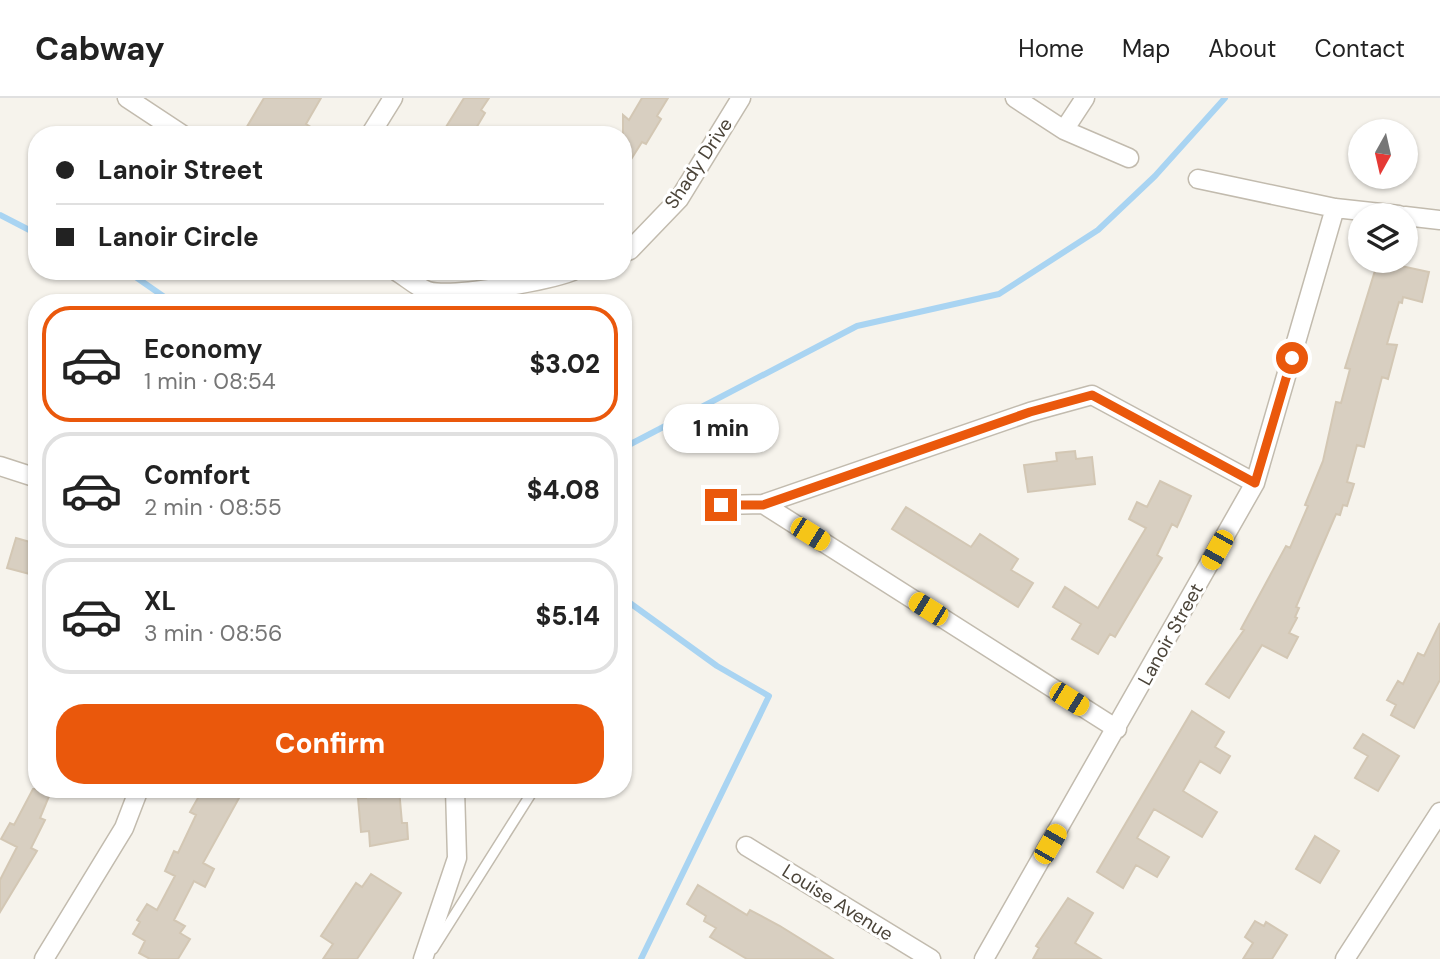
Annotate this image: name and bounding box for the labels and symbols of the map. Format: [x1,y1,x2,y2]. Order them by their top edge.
street label: Shady Drive [659,113,738,214]
north arrow [1348,119,1418,189]
route start [1276,342,1308,374]
callout: 1 min [663,404,779,452]
route end [705,489,737,521]
car [787,514,834,554]
car [1198,527,1237,573]
street label: Lanoir Street [1132,579,1209,690]
car [905,589,952,629]
car [1046,679,1093,719]
car [1031,821,1070,867]
street label: Louise Avenue [778,858,898,946]

